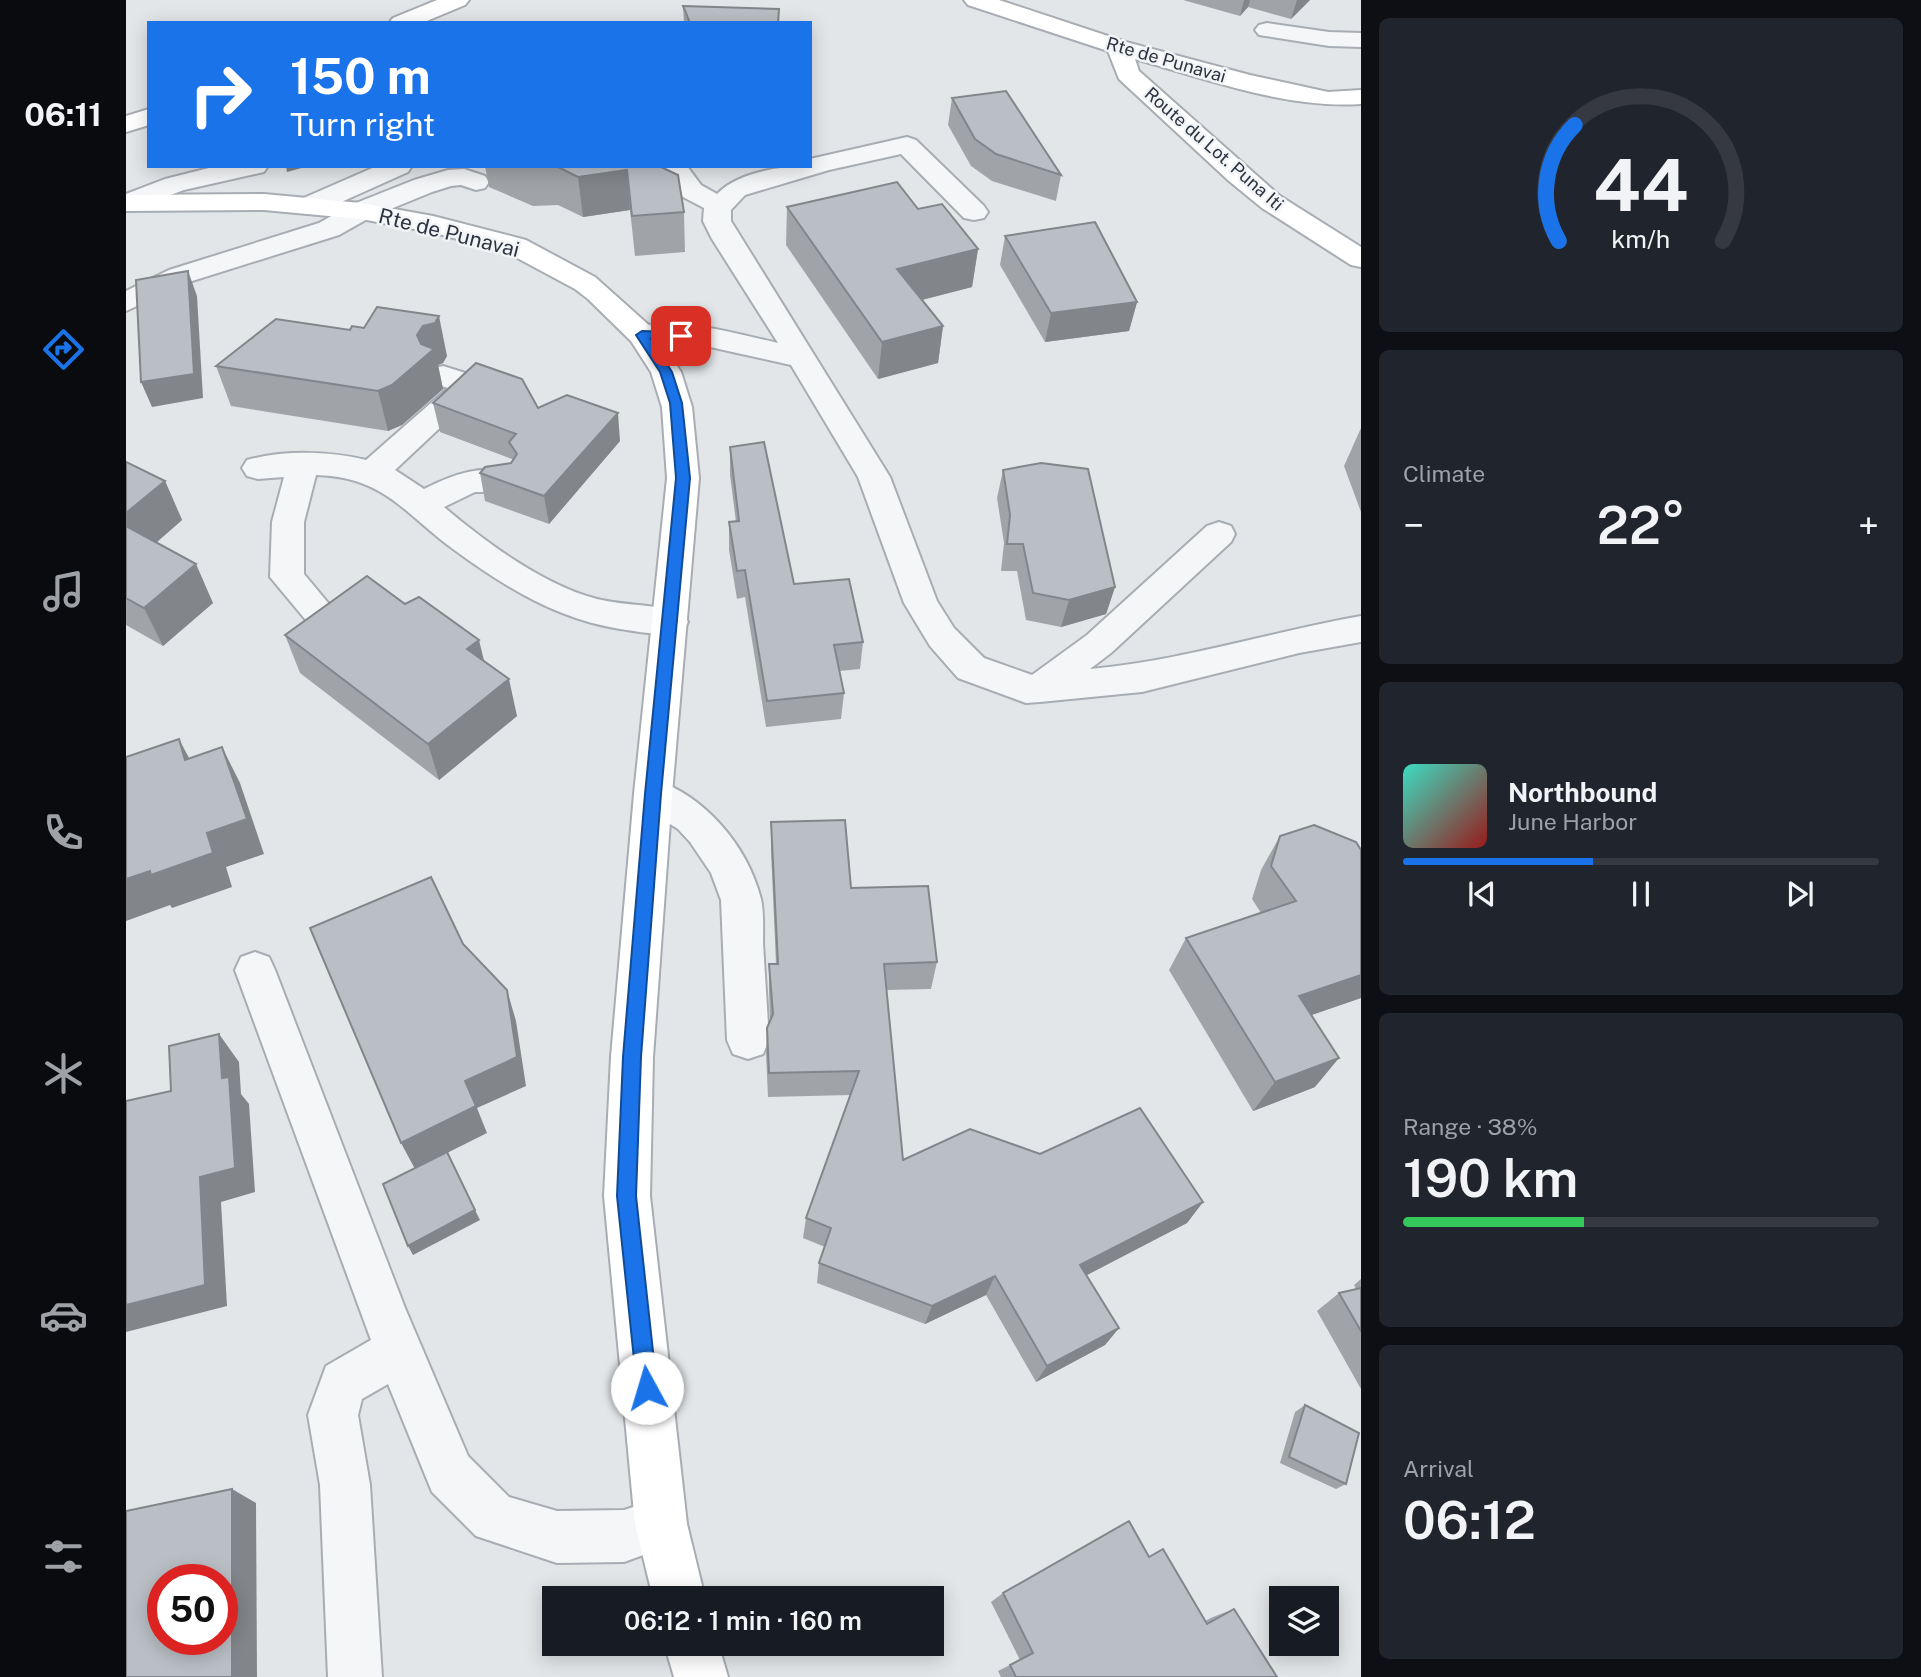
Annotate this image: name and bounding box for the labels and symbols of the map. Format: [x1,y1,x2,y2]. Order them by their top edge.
street label: Rte de Punavai [1104,32,1228,87]
street label: Route du Lot. Puna Iti [1141,83,1288,215]
street label: Rte de Punavai [376,203,522,262]
pin [651,306,711,366]
position arrow [610,1351,684,1425]
speed limit sign: 50 [147,1564,238,1655]

